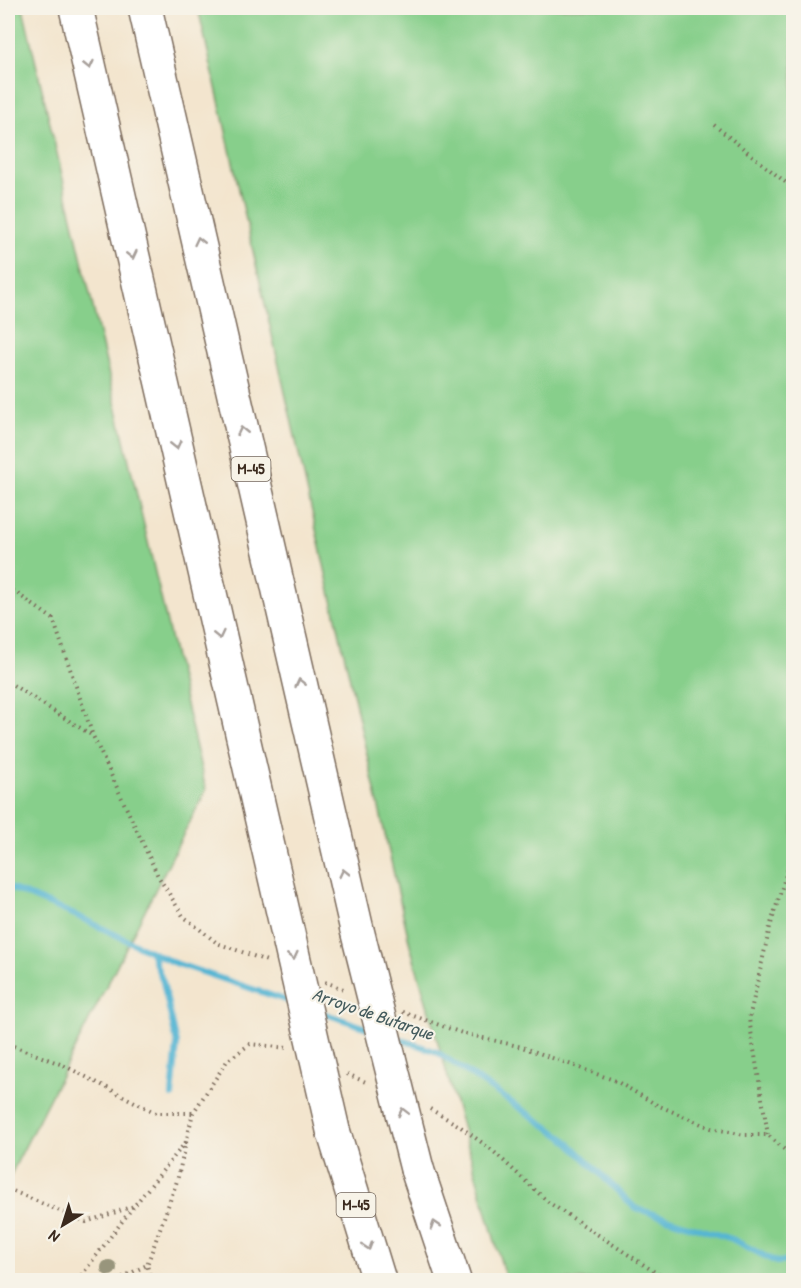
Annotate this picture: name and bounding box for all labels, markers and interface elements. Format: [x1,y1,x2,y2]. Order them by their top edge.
one-way arrow [81,59,94,69]
one-way arrow [193,236,206,246]
one-way arrow [125,249,138,259]
one-way arrow [237,427,250,437]
one-way arrow [168,439,181,449]
road number: M-45 [232,457,270,481]
one-way arrow [212,630,225,640]
one-way arrow [294,678,307,688]
one-way arrow [338,868,351,878]
one-way arrow [285,951,298,961]
water label: Arroyo de Butarque [309,981,438,1046]
one-way arrow [397,1107,410,1117]
road number: M-45 [336,1193,376,1217]
north arrow [33,1195,93,1255]
one-way arrow [430,1220,443,1231]
text: N [43,1225,64,1248]
one-way arrow [361,1240,374,1251]

